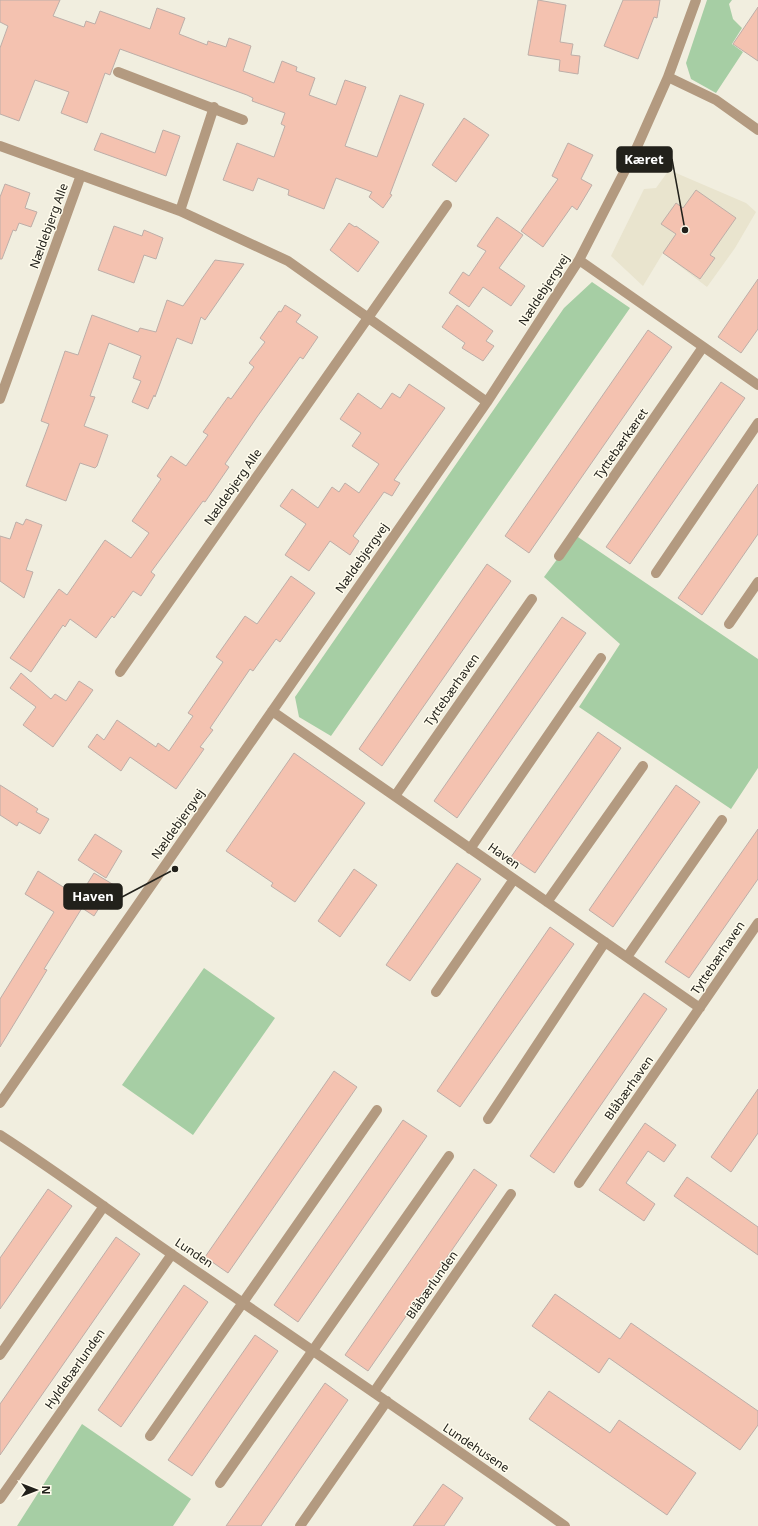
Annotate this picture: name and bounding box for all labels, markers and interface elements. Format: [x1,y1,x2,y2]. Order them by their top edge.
callout: Kæret [617,147,672,172]
text: Kæret [624,150,664,168]
street label: Nældebjerg Alle [25,180,72,271]
street label: Nældebjergvej [514,251,573,329]
street label: Tyttebærkæret [590,404,652,483]
street label: Nældebjerg Alle [200,445,265,528]
street label: Nældebjergvej [331,519,392,596]
street label: Tyttebærhaven [420,650,483,729]
street label: Nældebjergvej [147,785,208,862]
street label: Haven [485,838,524,873]
callout: Haven [64,884,122,909]
text: Haven [72,887,114,905]
street label: Tyttebærhaven [687,918,748,998]
street label: Blåbærhaven [600,1052,657,1123]
street label: Lunden [172,1234,217,1272]
street label: Blåbærlunden [402,1247,461,1322]
street label: Hyldebærlunden [41,1325,109,1412]
street label: Lundehusene [440,1419,513,1476]
north arrow [16,1470,56,1510]
text: N [39,1486,54,1494]

